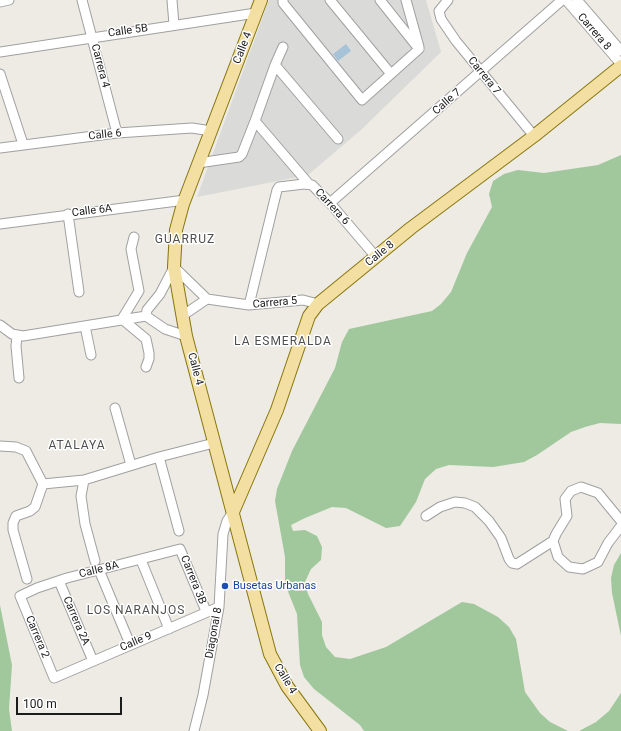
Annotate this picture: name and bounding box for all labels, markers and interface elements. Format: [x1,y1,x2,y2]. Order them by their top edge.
street label: Carrera 8 [574,11,614,53]
street label: Calle 5B [107,22,149,40]
street label: Calle 4 [231,30,255,66]
street label: Carrera 4 [88,43,112,89]
street label: Carrera 7 [465,54,503,98]
street label: Calle 7 [430,86,464,118]
street label: Calle 6 [88,127,122,143]
street label: Carrera 6 [312,186,352,228]
street label: Calle 6A [71,202,113,220]
district label: GUARRUZ [155,233,215,247]
street label: Calle 8 [363,238,397,270]
street label: Carrera 5 [252,294,298,312]
district label: LA ESMERALDA [234,335,332,349]
street label: Calle 4 [184,351,206,387]
district label: ATALAYA [49,439,105,453]
street label: Carrera 3B [177,554,209,606]
street label: Calle 8A [78,559,120,581]
place label: Busetas Urbanas [233,579,316,593]
marker: Busetas Urbanas [220,581,230,591]
street label: Carrera 2A [60,595,92,647]
district label: LOS NARANJOS [87,604,185,618]
street label: Diagonal 8 [203,606,225,660]
street label: Carrera 2 [22,614,52,660]
street label: Calle 9 [118,629,154,655]
street label: Calle 4 [271,661,299,697]
scale bar [18,689,124,715]
text: 100 m [23,697,57,711]

